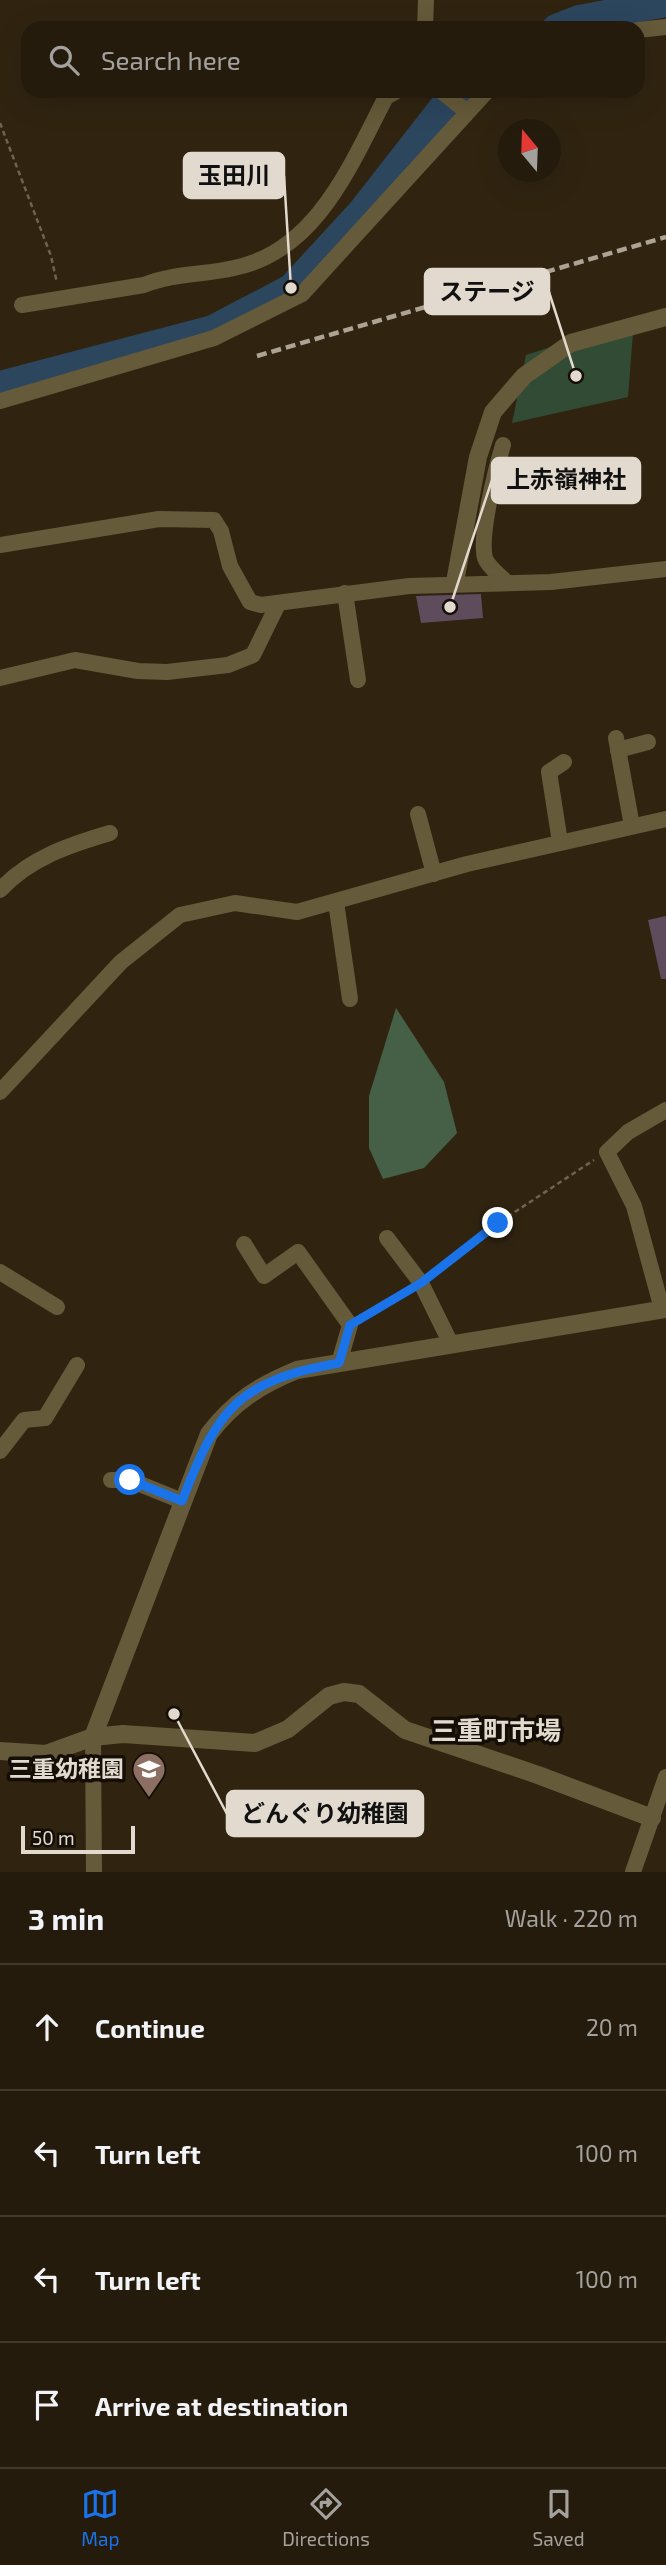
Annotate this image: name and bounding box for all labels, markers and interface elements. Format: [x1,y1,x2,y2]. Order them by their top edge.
search box [21,21,645,98]
icon: search [45,41,83,79]
text: Search here [101,44,241,75]
north arrow [498,119,561,182]
callout: 玉田川 [184,153,284,198]
text: 玉田川 [198,160,270,189]
callout: ステージ [425,269,549,314]
text: ステージ [439,276,535,305]
callout: 上赤嶺神社 [492,458,640,503]
text: 上赤嶺神社 [506,464,626,493]
route end [482,1207,513,1238]
route start [114,1464,145,1495]
district label: 三重町市場 [431,1714,561,1745]
school or university icon: 三重幼稚園 [130,1750,168,1799]
place label: 三重幼稚園 [9,1754,124,1782]
callout: どんぐり幼稚園 [227,1791,423,1836]
text: どんぐり幼稚園 [241,1798,409,1827]
scale bar [21,1823,135,1855]
text: 50 m [32,1826,75,1849]
text: 3 min [28,1900,104,1936]
text: Walk · 220 m [505,1904,638,1932]
icon: ahead [28,2008,66,2046]
text: Continue [95,2012,205,2043]
text: 20 m [586,2013,638,2041]
icon: left [28,2134,66,2172]
text: Turn left [95,2138,201,2169]
text: 100 m [576,2139,638,2167]
icon: left [28,2260,66,2298]
text: Turn left [95,2264,201,2295]
text: 100 m [576,2265,638,2293]
icon: arrive [28,2386,66,2424]
text: Arrive at destination [95,2390,348,2421]
tab: Map [81,2485,119,2550]
tab: Directions [282,2485,370,2550]
tab: Saved [532,2485,585,2550]

